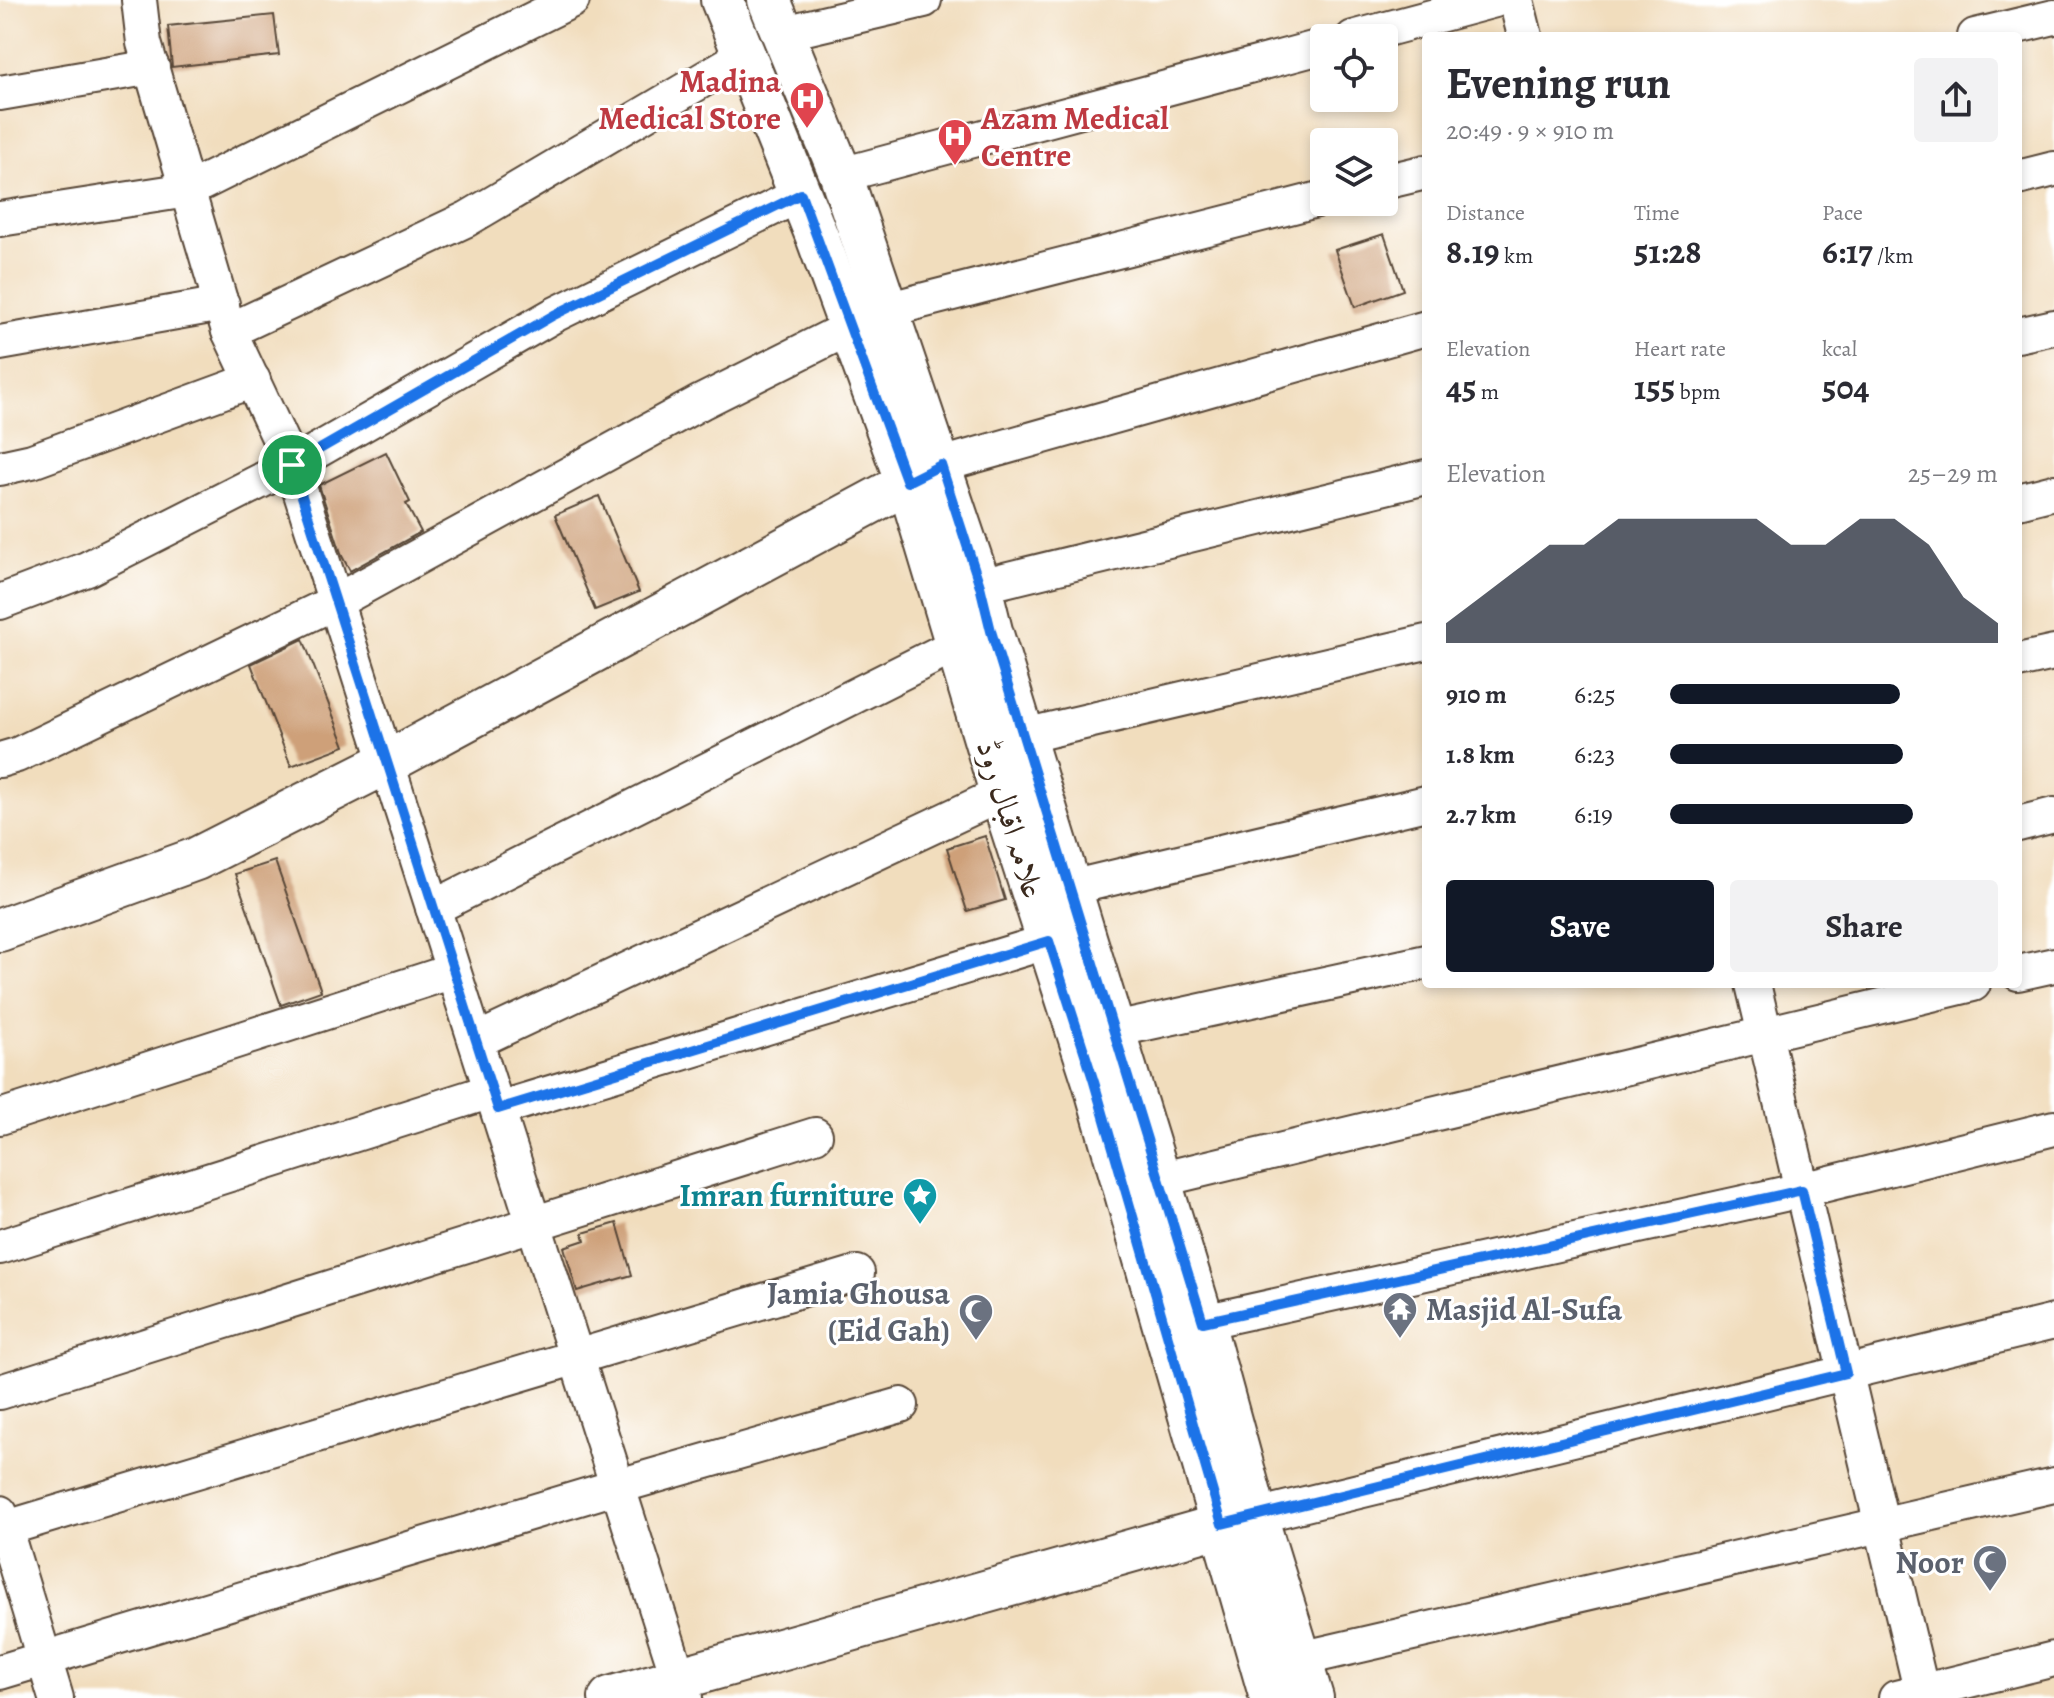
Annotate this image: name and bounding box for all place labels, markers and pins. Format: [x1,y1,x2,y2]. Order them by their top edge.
place label: Madina Medical Store [598,59,782,140]
hospital icon: Madina Medical Store [788,80,826,130]
place label: Azam Medical Centre [980,96,1169,177]
hospital icon: Azam Medical Centre [936,117,974,167]
pin [258,431,326,499]
place label: Imran furniture [679,1173,894,1217]
place icon: Imran furniture [901,1176,939,1226]
place label: Jamia Ghousa (Eid Gah) [767,1271,951,1352]
place label: Masjid Al-Sufa [1426,1287,1623,1331]
temple icon: Masjid Al-Sufa [1381,1290,1419,1340]
mosque icon: Jamia Ghousa (Eid Gah) [957,1292,995,1342]
place label: Noor [1895,1540,1964,1584]
mosque icon: Noor [1971,1543,2009,1593]

